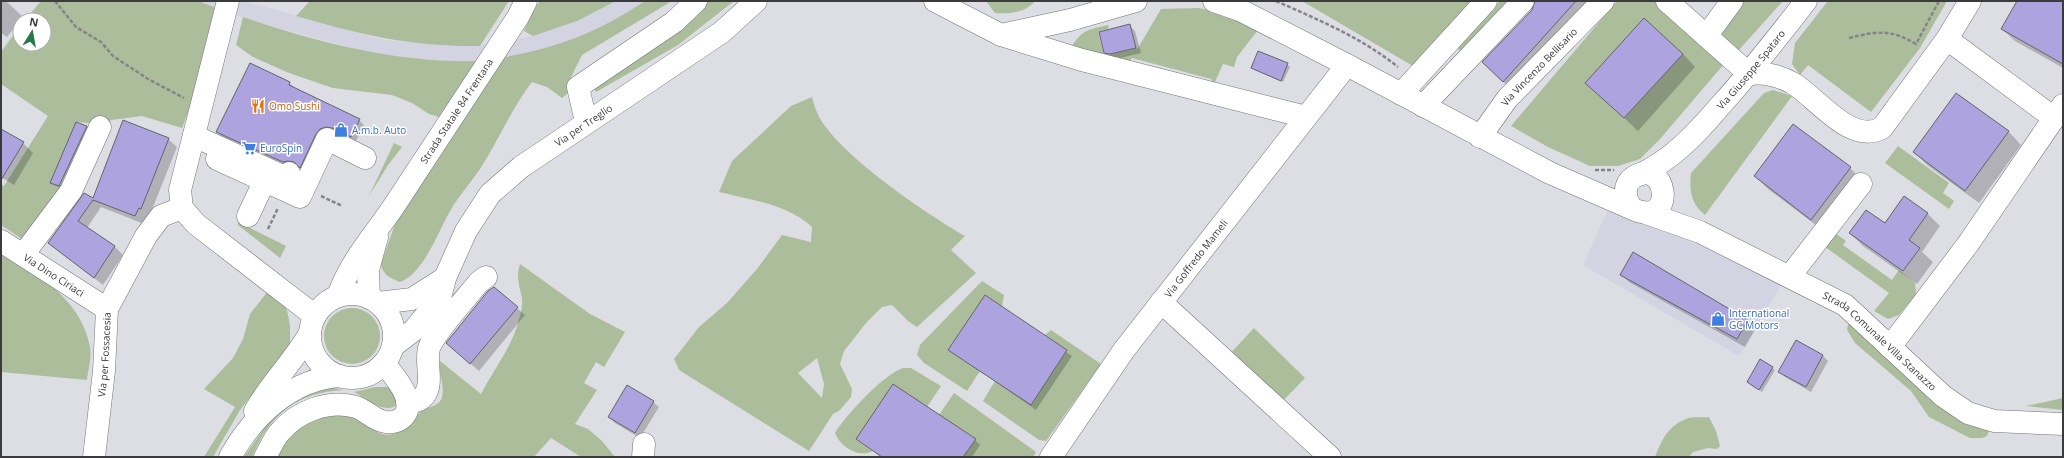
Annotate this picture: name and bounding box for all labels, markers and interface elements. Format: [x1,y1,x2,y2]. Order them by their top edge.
north arrow [12,12,52,52]
text: N [28,13,40,30]
street label: Via Vincenzo Bellisario [1498,25,1580,108]
street label: Via Giuseppe Spataro [1713,27,1788,112]
street label: Strada Statale 84 Frentana [417,56,496,166]
restaurant icon: Omo Sushi [250,98,266,114]
place label: Omo Sushi [269,99,320,113]
street label: Via per Treglio [552,101,615,150]
shop icon: A.m.b. Auto [333,122,349,138]
place label: A.m.b. Auto [352,123,406,137]
supermarket icon: EuroSpin [241,140,257,156]
place label: EuroSpin [260,141,302,155]
street label: Via Goffredo Mameli [1161,216,1231,300]
street label: Via Dino Ciriaci [21,250,87,300]
street label: Strada Comunale Villa Stanazzo [1820,288,1940,394]
place label: International GC Motors [1729,306,1789,332]
shop icon: International GC Motors [1710,311,1726,327]
street label: Via per Fossacesia [94,312,114,398]

